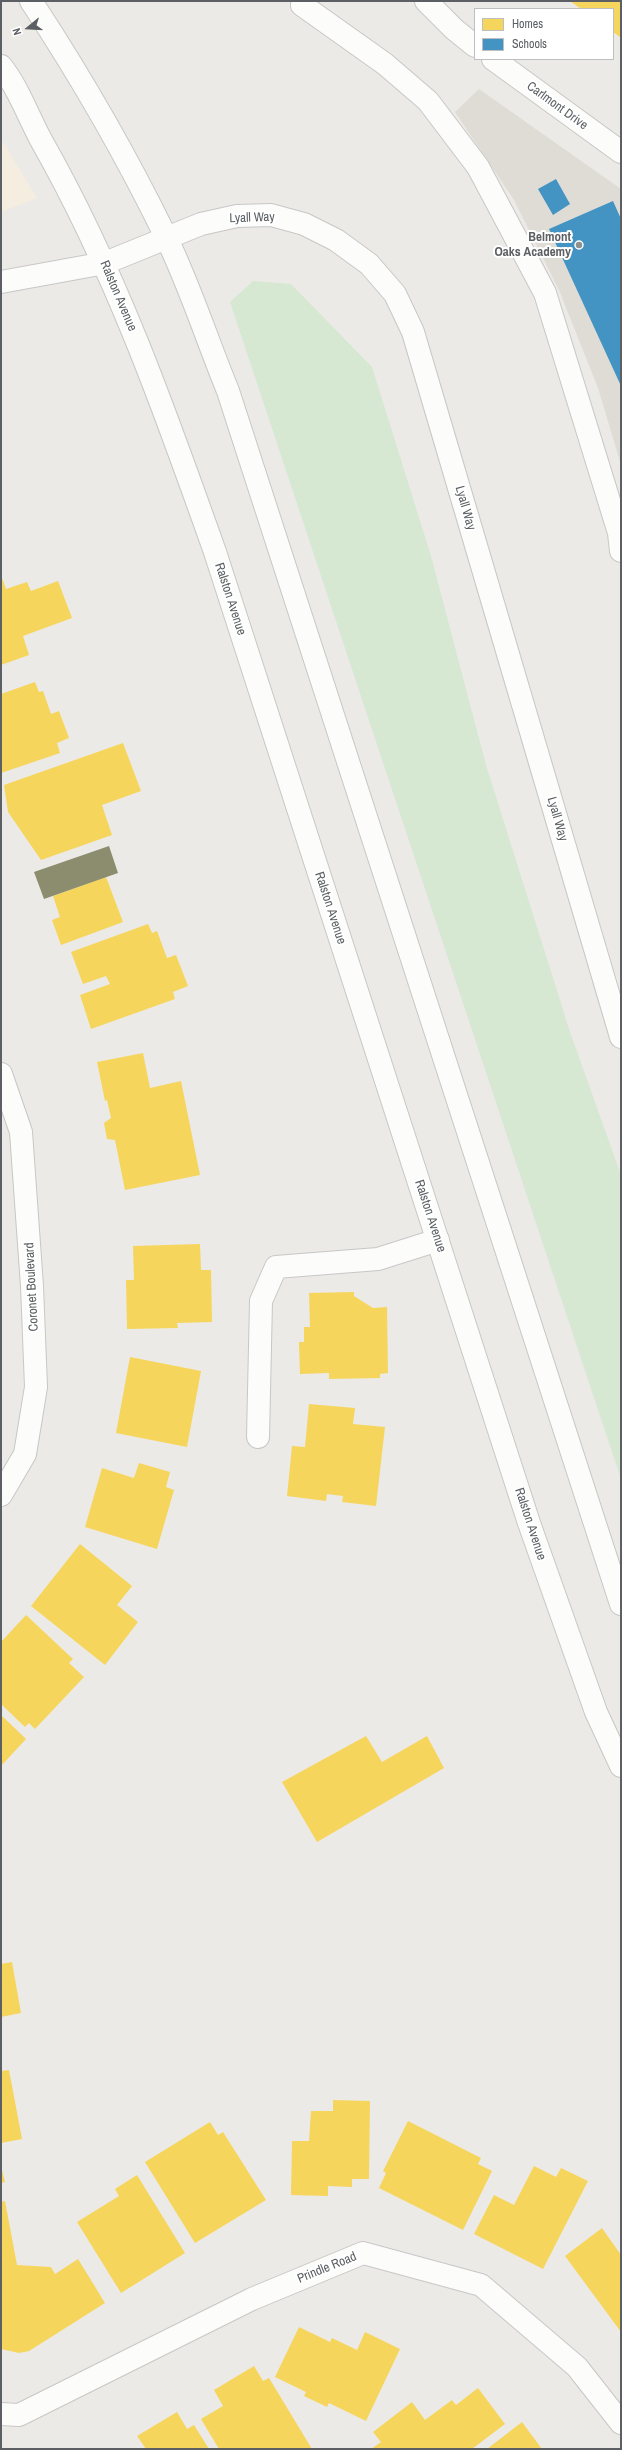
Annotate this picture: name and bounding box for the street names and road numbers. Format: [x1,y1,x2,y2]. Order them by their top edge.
street label: Carlmont Drive [523,79,591,133]
street label: Lyall Way [229,209,275,227]
street label: Ralston Avenue [96,258,140,334]
street label: Lyall Way [451,484,479,532]
street label: Ralston Avenue [211,561,249,637]
street label: Lyall Way [543,795,571,843]
street label: Ralston Avenue [311,870,349,946]
street label: Ralston Avenue [411,1178,449,1254]
street label: Coronet Boulevard [22,1242,42,1332]
street label: Ralston Avenue [511,1486,549,1562]
street label: Prindle Road [295,2249,359,2287]

